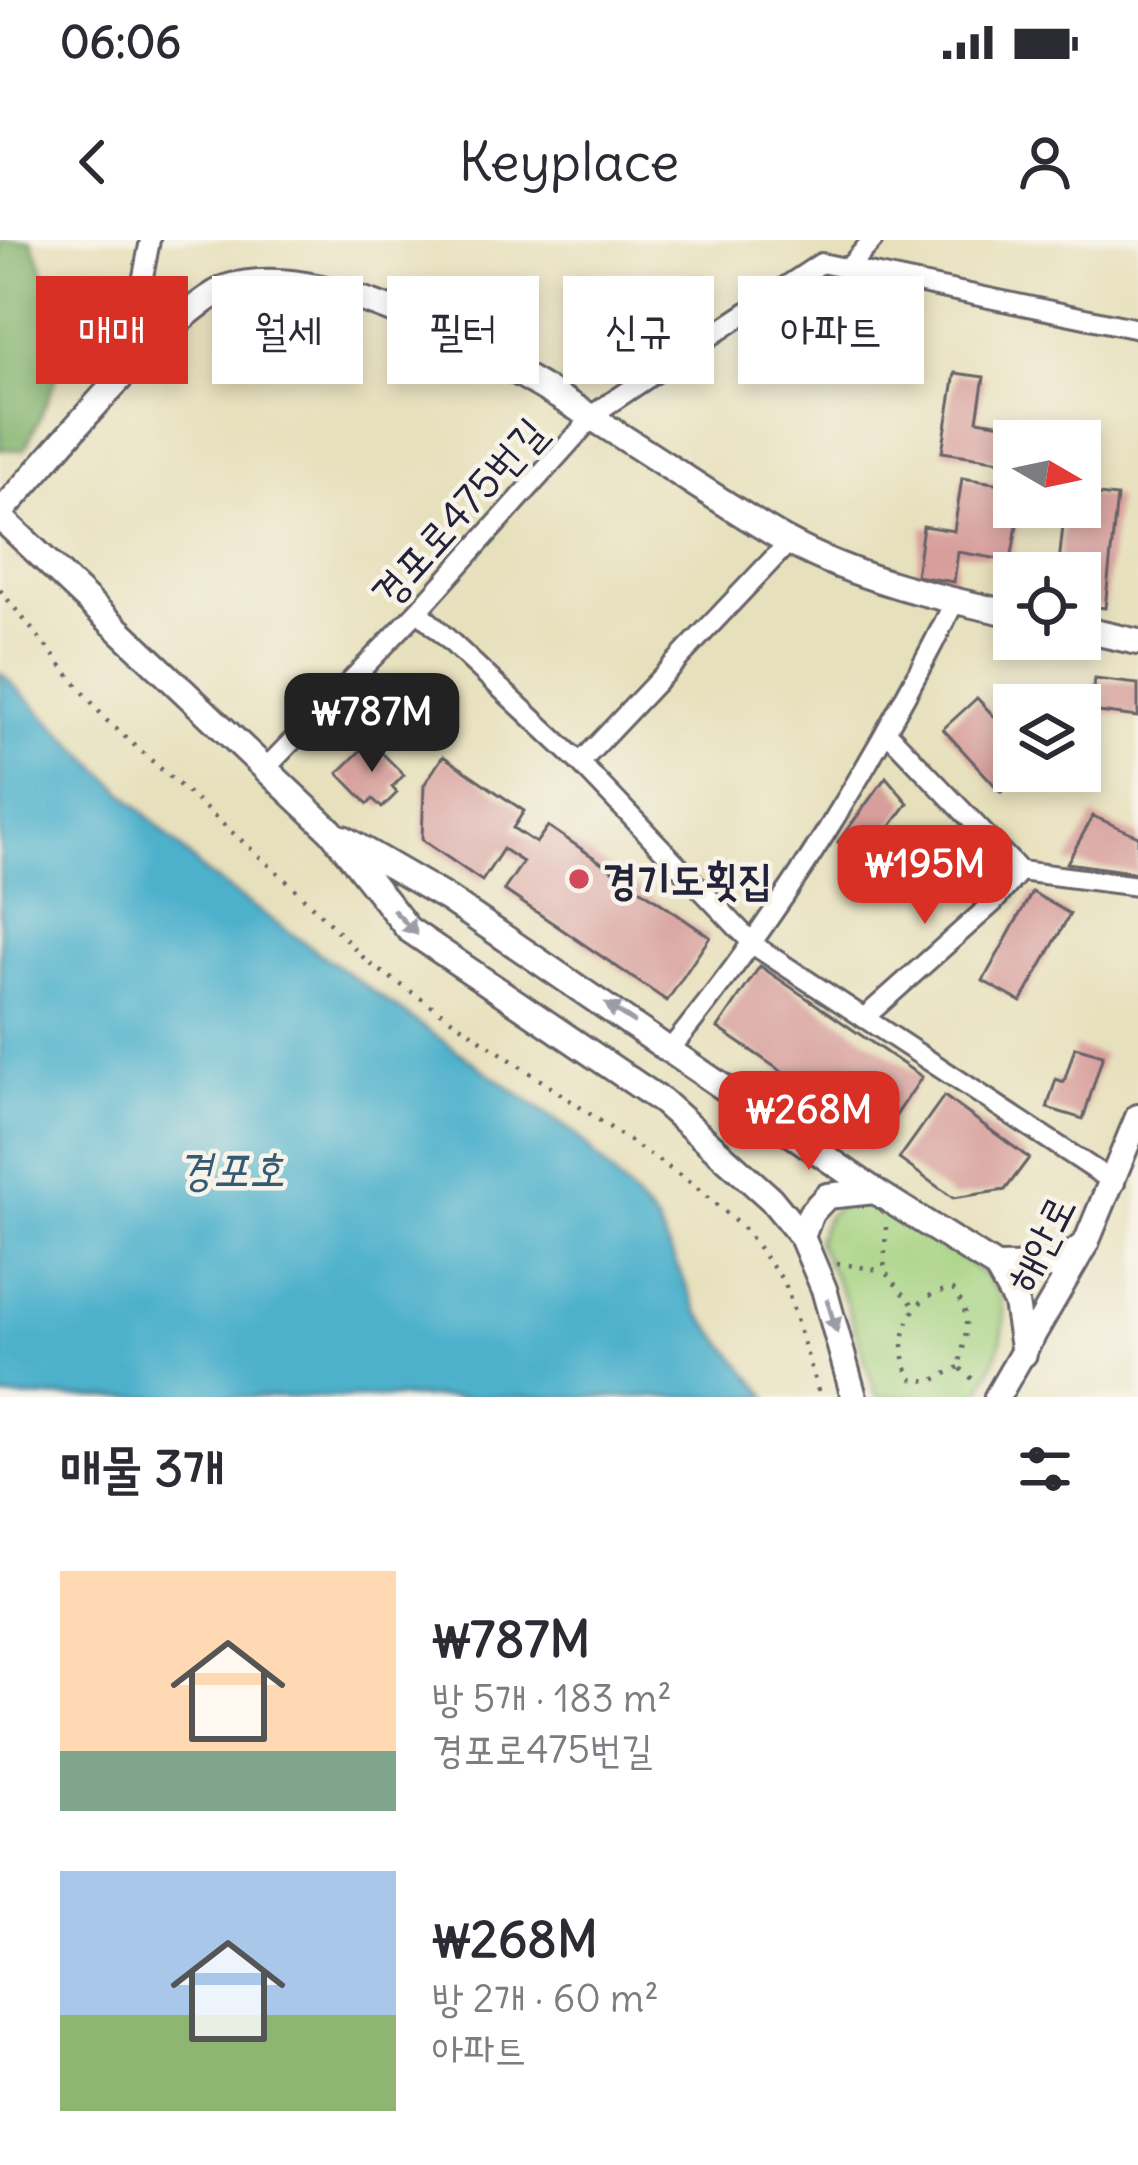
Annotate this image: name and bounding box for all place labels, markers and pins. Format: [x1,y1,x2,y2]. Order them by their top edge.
pin: ₩787M [288,673,456,775]
pin: ₩195M [841,825,1009,927]
place label: 경기도횟집 [603,853,772,905]
marker: 경기도횟집 [566,866,592,892]
pin: ₩268M [725,1071,893,1173]

